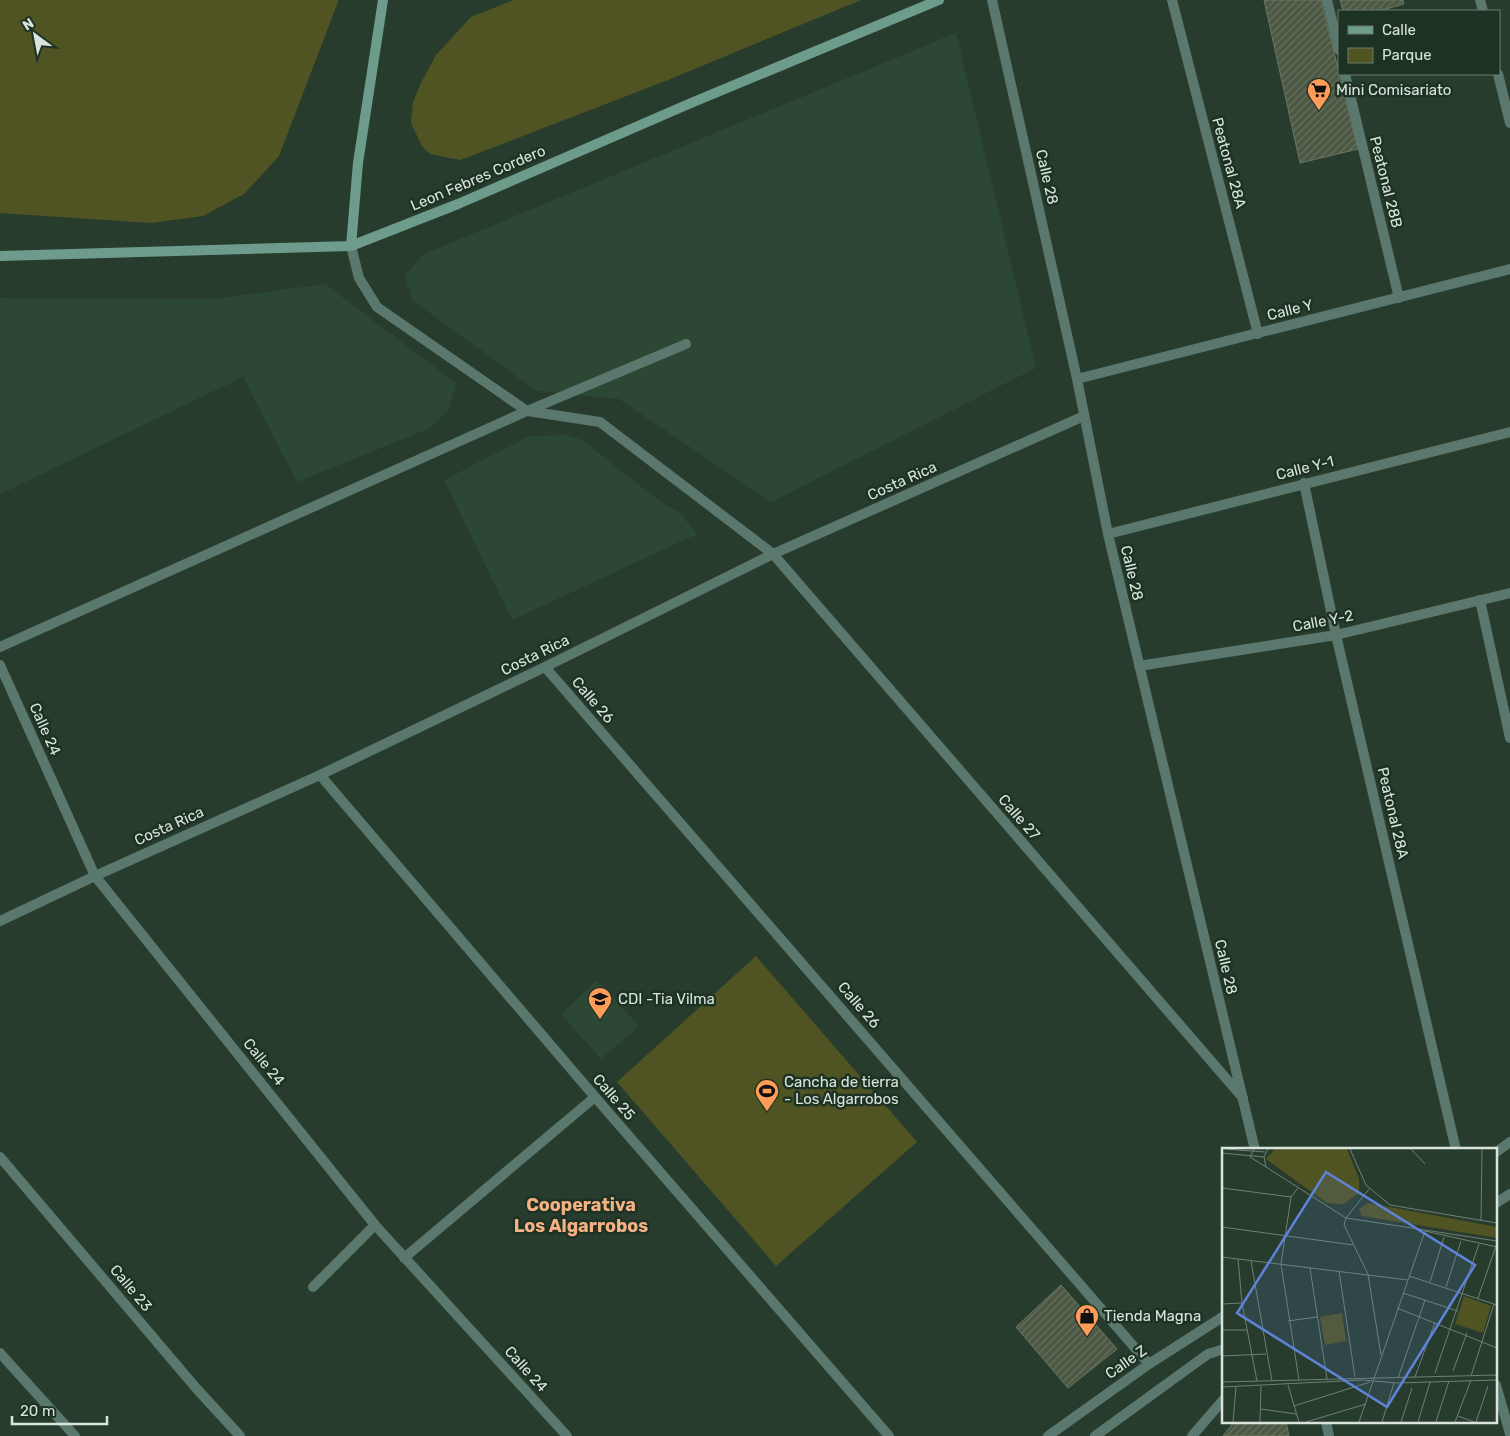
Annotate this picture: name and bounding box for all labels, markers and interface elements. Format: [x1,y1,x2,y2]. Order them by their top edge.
north arrow [10,10,60,60]
legend [1338,10,1500,75]
text: N [20,15,37,34]
text: Calle [1382,21,1416,39]
text: Parque [1382,46,1432,64]
supermarket icon: Mini Comisariato [1306,77,1332,111]
place label: Mini Comisariato [1336,81,1451,99]
street label: Peatonal 28A [1208,115,1250,211]
street label: Peatonal 28B [1366,134,1406,230]
street label: Leon Febres Cordero [408,141,548,215]
street label: Calle 28 [1032,148,1062,206]
street label: Calle Y [1265,296,1315,324]
street label: Calle Y-1 [1274,452,1336,484]
street label: Costa Rica [865,458,939,504]
street label: Calle 28 [1117,544,1147,602]
street label: Calle Y-2 [1291,606,1355,636]
street label: Costa Rica [498,631,572,679]
street label: Calle 26 [568,673,618,727]
street label: Calle 24 [25,700,65,758]
street label: Peatonal 28A [1374,765,1412,861]
street label: Calle 27 [994,791,1044,844]
street label: Costa Rica [132,803,206,849]
street label: Calle 28 [1211,938,1241,996]
street label: Calle 26 [834,978,884,1032]
school or university icon: CDI -Tia Vilma [587,986,613,1020]
place label: CDI -Tia Vilma [618,990,715,1008]
street label: Calle 24 [240,1035,288,1089]
street label: Calle 25 [589,1070,639,1124]
place label: Cancha de tierra - Los Algarrobos [784,1073,899,1108]
sports icon: Cancha de tierra - Los Algarrobos [754,1078,780,1112]
inset map [1222,1148,1498,1424]
district label: Cooperativa Los Algarrobos [514,1194,648,1237]
street label: Calle 23 [106,1261,156,1315]
shop icon: Tienda Magna [1074,1303,1100,1337]
place label: Tienda Magna [1104,1307,1201,1325]
street label: Calle Z [1102,1341,1150,1383]
street label: Calle 24 [501,1342,551,1396]
scale bar [12,1394,108,1426]
text: 20 m [20,1402,55,1420]

